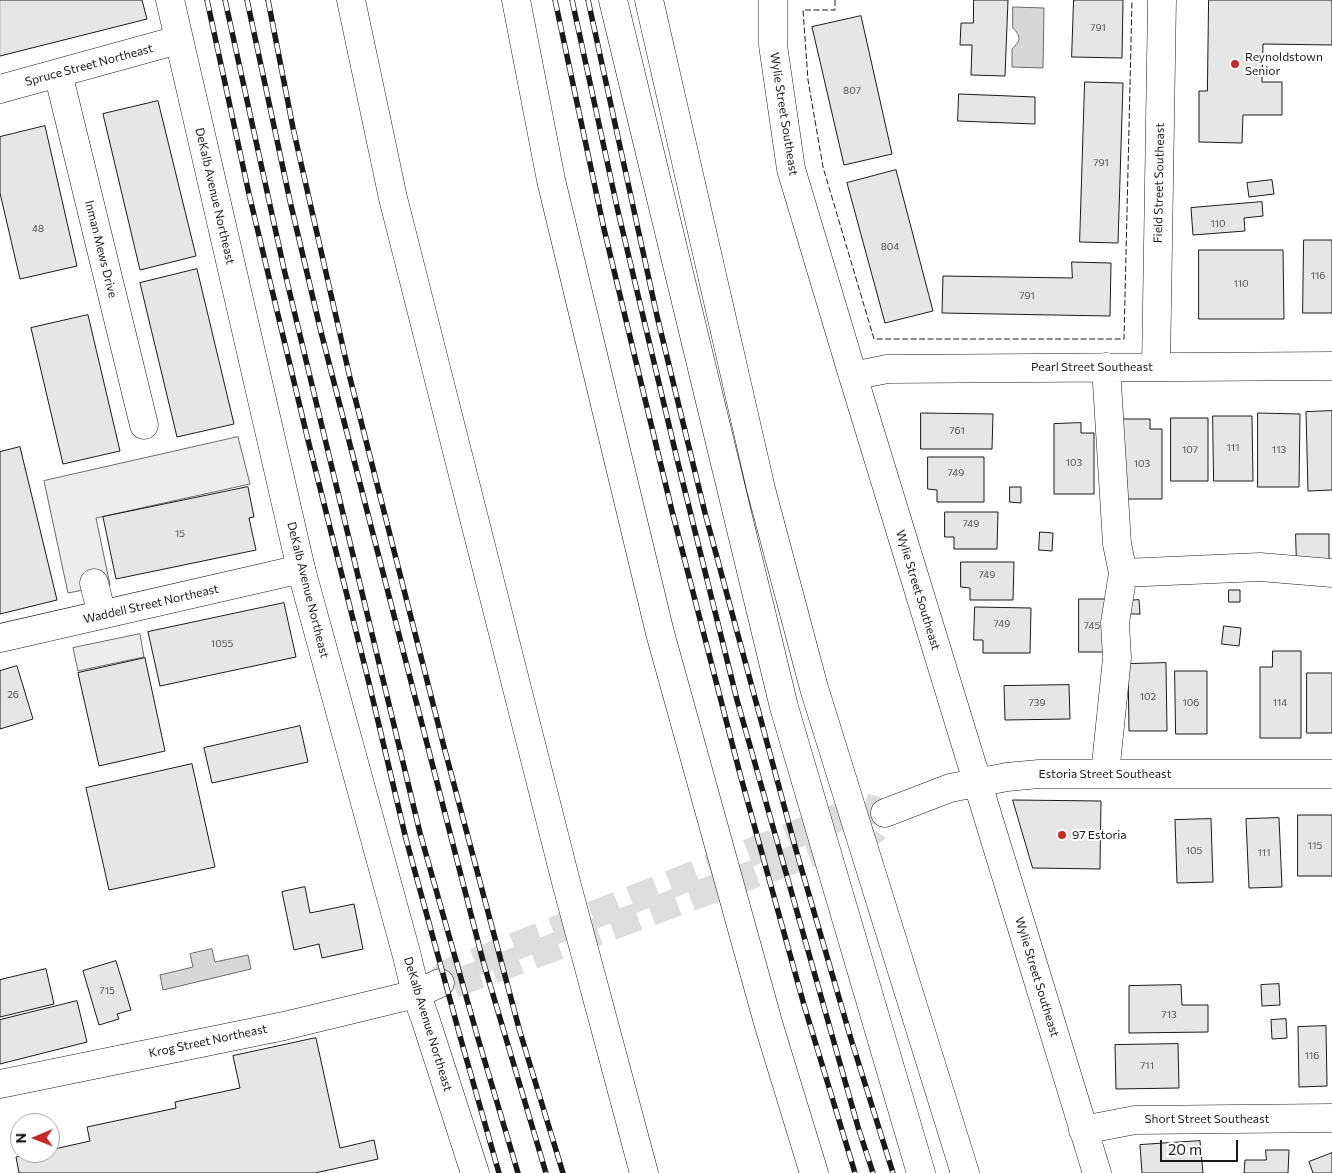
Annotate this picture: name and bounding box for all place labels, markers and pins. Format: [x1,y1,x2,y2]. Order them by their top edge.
place label: Reynoldstown Senior [1245,50,1323,78]
marker: Reynoldstown Senior [1229,58,1241,70]
place label: 97 Estoria [1072,828,1127,842]
marker: 97 Estoria [1056,829,1068,841]

